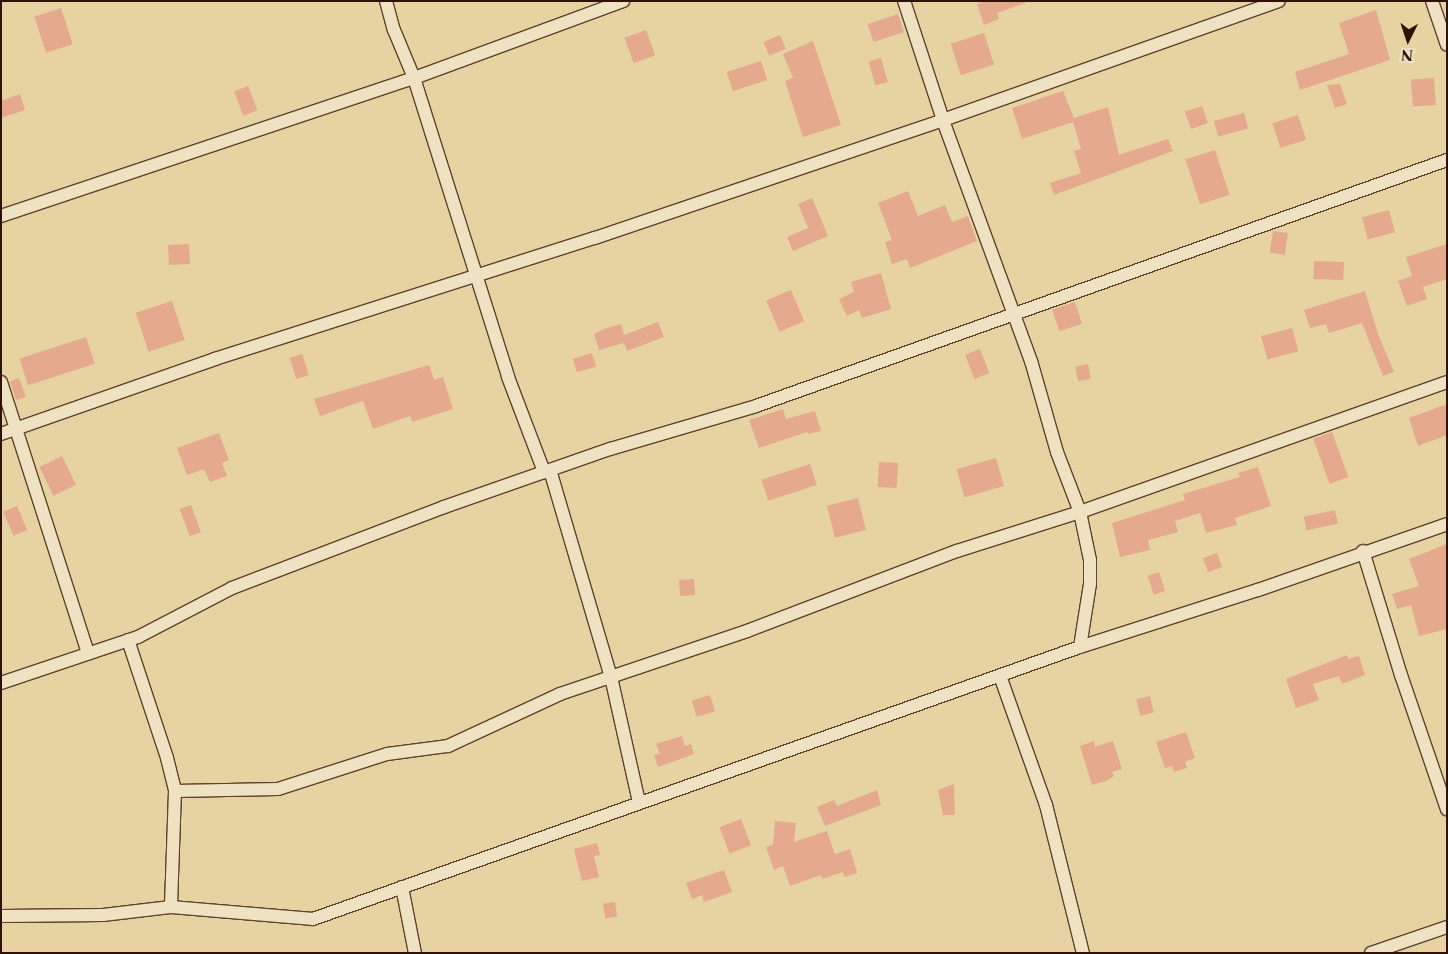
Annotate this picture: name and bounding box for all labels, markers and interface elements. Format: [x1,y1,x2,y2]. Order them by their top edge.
north arrow [1383,15,1433,65]
text: N [1400,46,1414,64]

